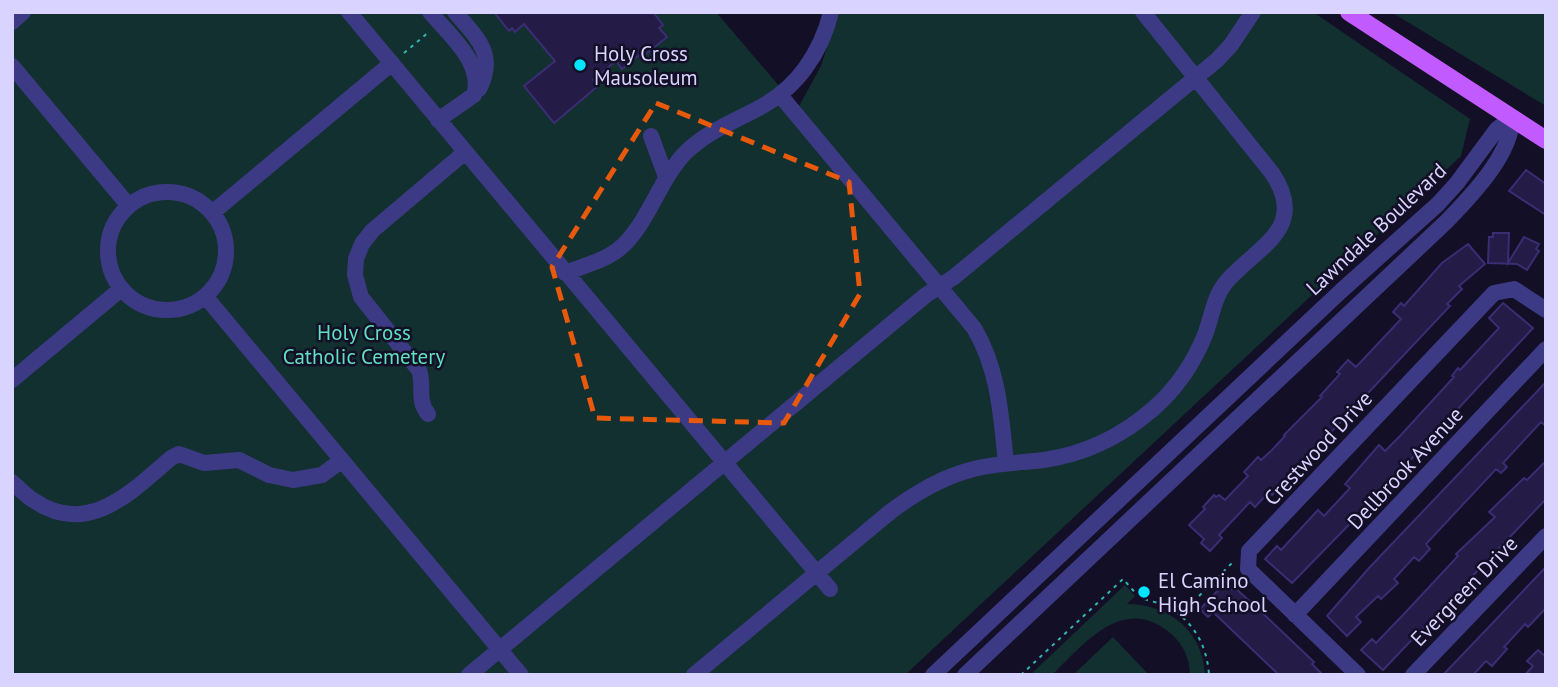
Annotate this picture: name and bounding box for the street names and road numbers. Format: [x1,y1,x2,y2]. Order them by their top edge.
street label: Lawndale Boulevard [1300,157,1452,301]
street label: Crestwood Drive [1258,385,1378,511]
street label: Dellbrook Avenue [1341,401,1469,535]
street label: Evergreen Drive [1405,530,1523,652]

